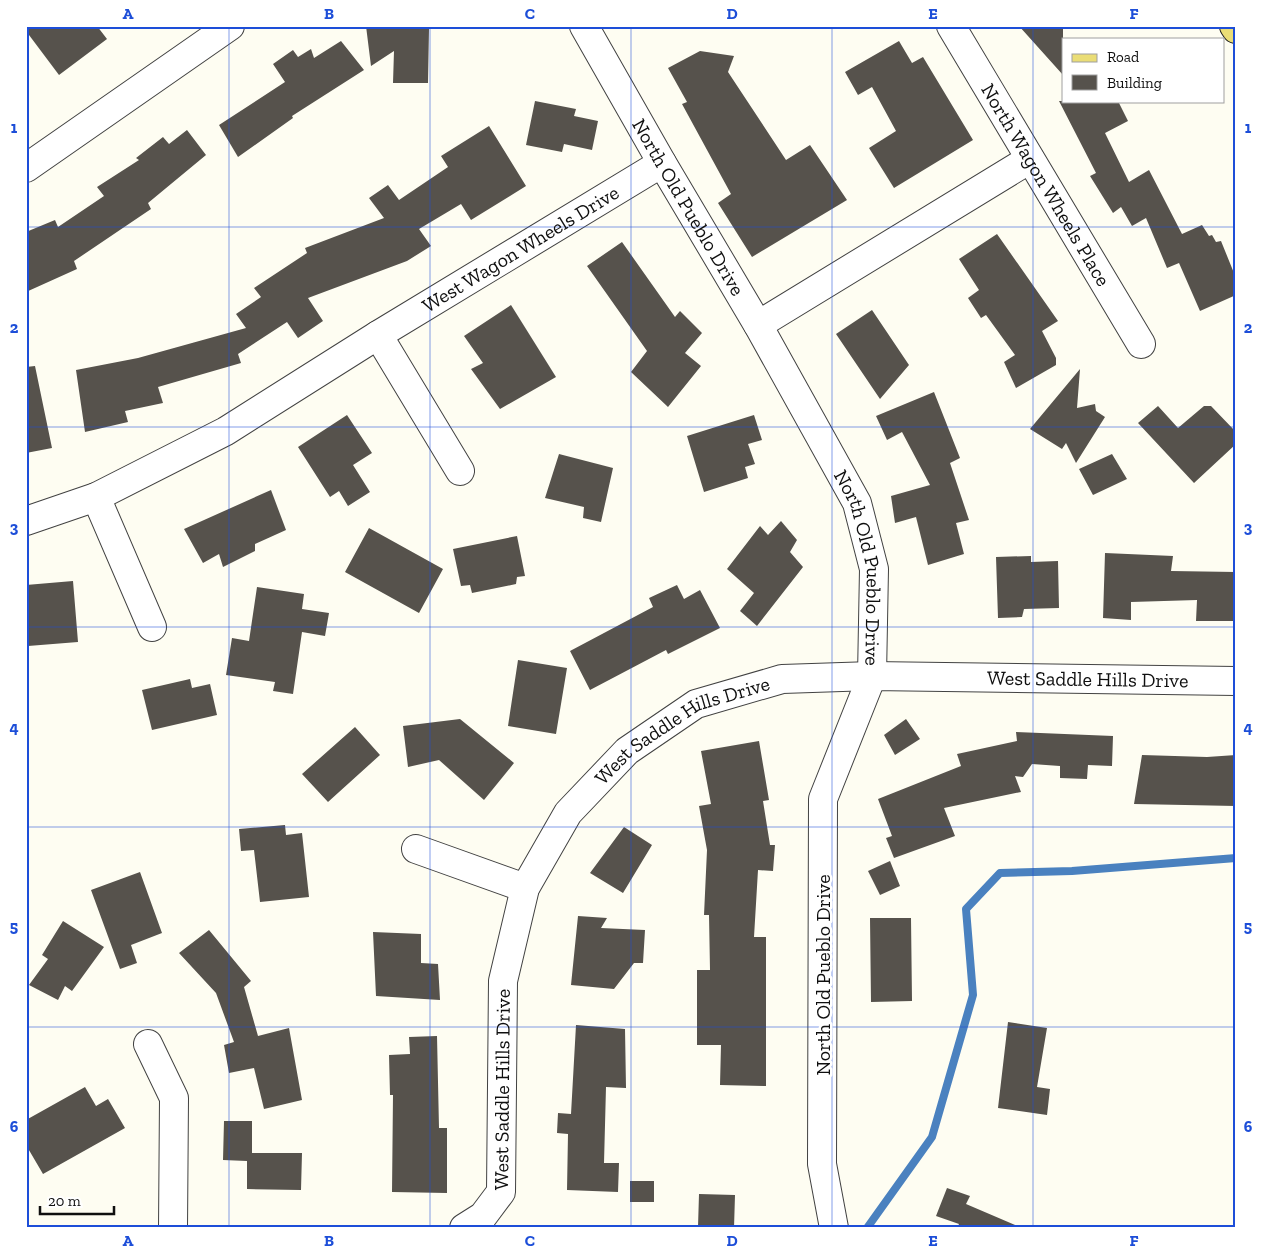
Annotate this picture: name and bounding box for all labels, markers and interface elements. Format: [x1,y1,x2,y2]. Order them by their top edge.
text: A [123,4,134,23]
text: B [324,4,334,23]
text: C [525,4,535,23]
text: D [726,4,738,23]
text: E [928,4,938,23]
text: F [1129,4,1139,23]
legend [1062,38,1224,102]
text: Road [1107,48,1140,66]
text: Building [1107,74,1162,92]
street label: North Wagon Wheels Place [976,79,1116,290]
street label: North Old Pueblo Drive [627,114,750,300]
text: 1 [11,118,18,137]
text: 1 [1245,118,1252,137]
street label: West Wagon Wheels Drive [418,180,623,318]
text: 2 [10,318,19,337]
text: 2 [1244,318,1253,337]
street label: North Old Pueblo Drive [829,465,886,666]
text: 3 [10,518,19,537]
text: 3 [1244,518,1253,537]
street label: West Saddle Hills Drive [987,666,1189,692]
street label: West Saddle Hills Drive [590,671,772,790]
text: 4 [9,718,19,737]
text: 4 [1243,718,1253,737]
street label: North Old Pueblo Drive [811,874,835,1076]
text: 5 [10,917,18,936]
text: 5 [1244,917,1252,936]
street label: West Saddle Hills Drive [489,989,515,1190]
text: 6 [10,1117,19,1136]
text: 6 [1244,1117,1253,1136]
scale bar [40,1184,114,1216]
text: 20 m [48,1192,81,1210]
text: A [123,1231,134,1250]
text: B [324,1231,334,1250]
text: C [525,1231,535,1250]
text: D [726,1231,738,1250]
text: E [928,1231,938,1250]
text: F [1129,1231,1139,1250]

